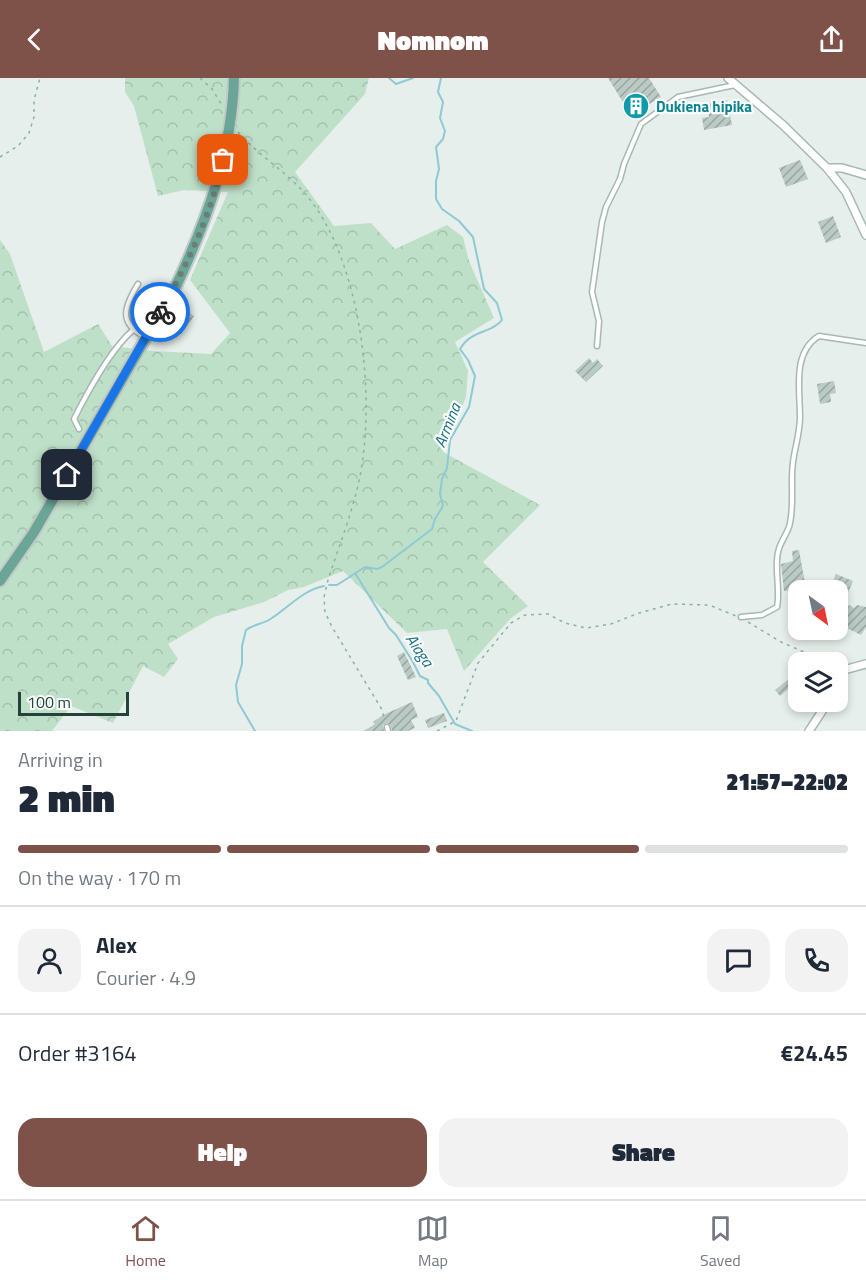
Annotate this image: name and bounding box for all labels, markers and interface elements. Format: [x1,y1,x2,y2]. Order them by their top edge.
text: Nomnom [377,19,489,60]
icon: back [18,23,51,56]
icon: share [815,23,848,56]
building icon: Dukiena hipika [621,91,651,121]
place label: Dukiena hipika [656,95,752,118]
pin [197,134,248,185]
icon: bag [206,143,239,176]
courier [130,282,190,342]
icon: bike [144,296,177,329]
water label: Armina [427,398,467,451]
pin [41,449,92,500]
icon: home [50,458,83,491]
north arrow [788,580,848,640]
map controls [788,580,848,712]
water label: Aiaga [400,629,440,672]
button: layers [788,652,848,712]
scale bar [18,689,129,716]
text: 100 m [27,690,71,714]
text: Arriving in [18,744,103,775]
text: 21:57–22:02 [726,765,848,799]
text: 2 min [18,768,115,827]
text: On the way · 170 m [18,862,181,893]
text: Alex [96,928,137,962]
button: person [18,929,81,992]
button: chat [707,929,770,992]
button: phone [785,929,848,992]
text: Courier · 4.9 [96,962,196,993]
text: Order #3164 [18,1036,137,1070]
text: €24.45 [781,1036,848,1070]
button: Help [18,1118,427,1187]
button: Share [439,1118,848,1187]
tab: Home [125,1212,166,1272]
tab: Map [416,1212,449,1272]
tab: Saved [700,1212,741,1272]

